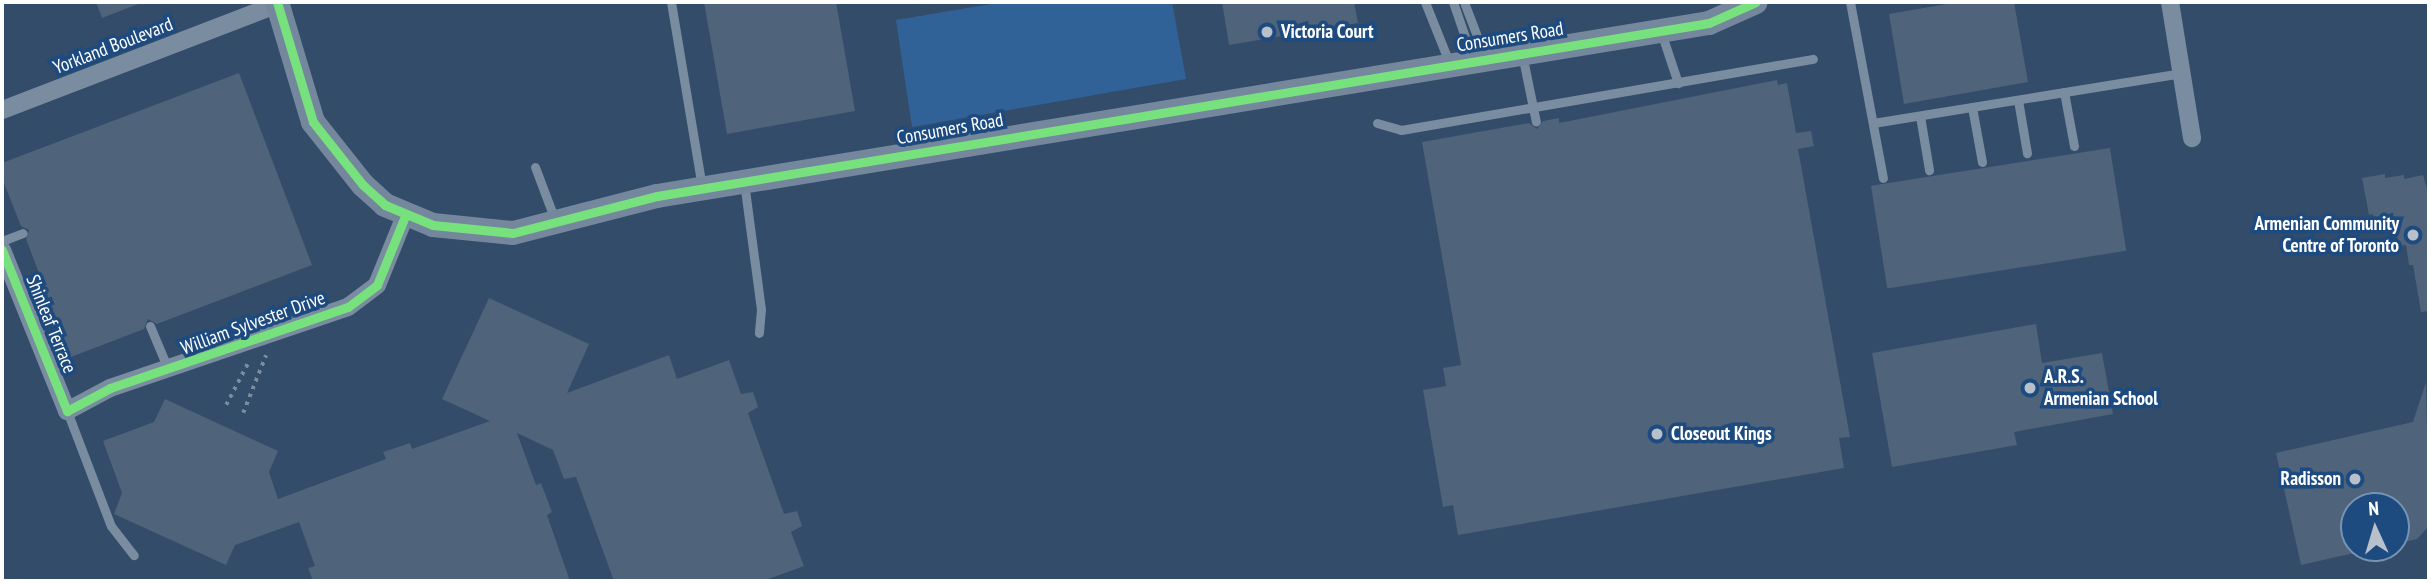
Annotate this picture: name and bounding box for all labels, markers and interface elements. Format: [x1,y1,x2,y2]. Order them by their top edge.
street label: Yorkland Boulevard [50,13,176,79]
street label: Consumers Road [1455,17,1565,57]
place label: Victoria Court [1281,21,1374,43]
marker: Victoria Court [1259,24,1275,40]
street label: Consumers Road [895,108,1005,150]
place label: Armenian Community Centre of Toronto [2254,213,2399,257]
marker: Armenian Community Centre of Toronto [2405,227,2421,243]
street label: Shinleaf Terrace [21,271,81,377]
street label: William Sylvester Drive [178,286,328,360]
place label: A.R.S. Armenian School [2044,366,2158,410]
marker: A.R.S. Armenian School [2022,380,2038,396]
place label: Closeout Kings [1671,423,1772,445]
marker: Closeout Kings [1649,426,1665,442]
place label: Radisson [2281,468,2341,490]
marker: Radisson [2347,471,2363,487]
north arrow [2340,492,2410,562]
text: N [2368,496,2380,520]

